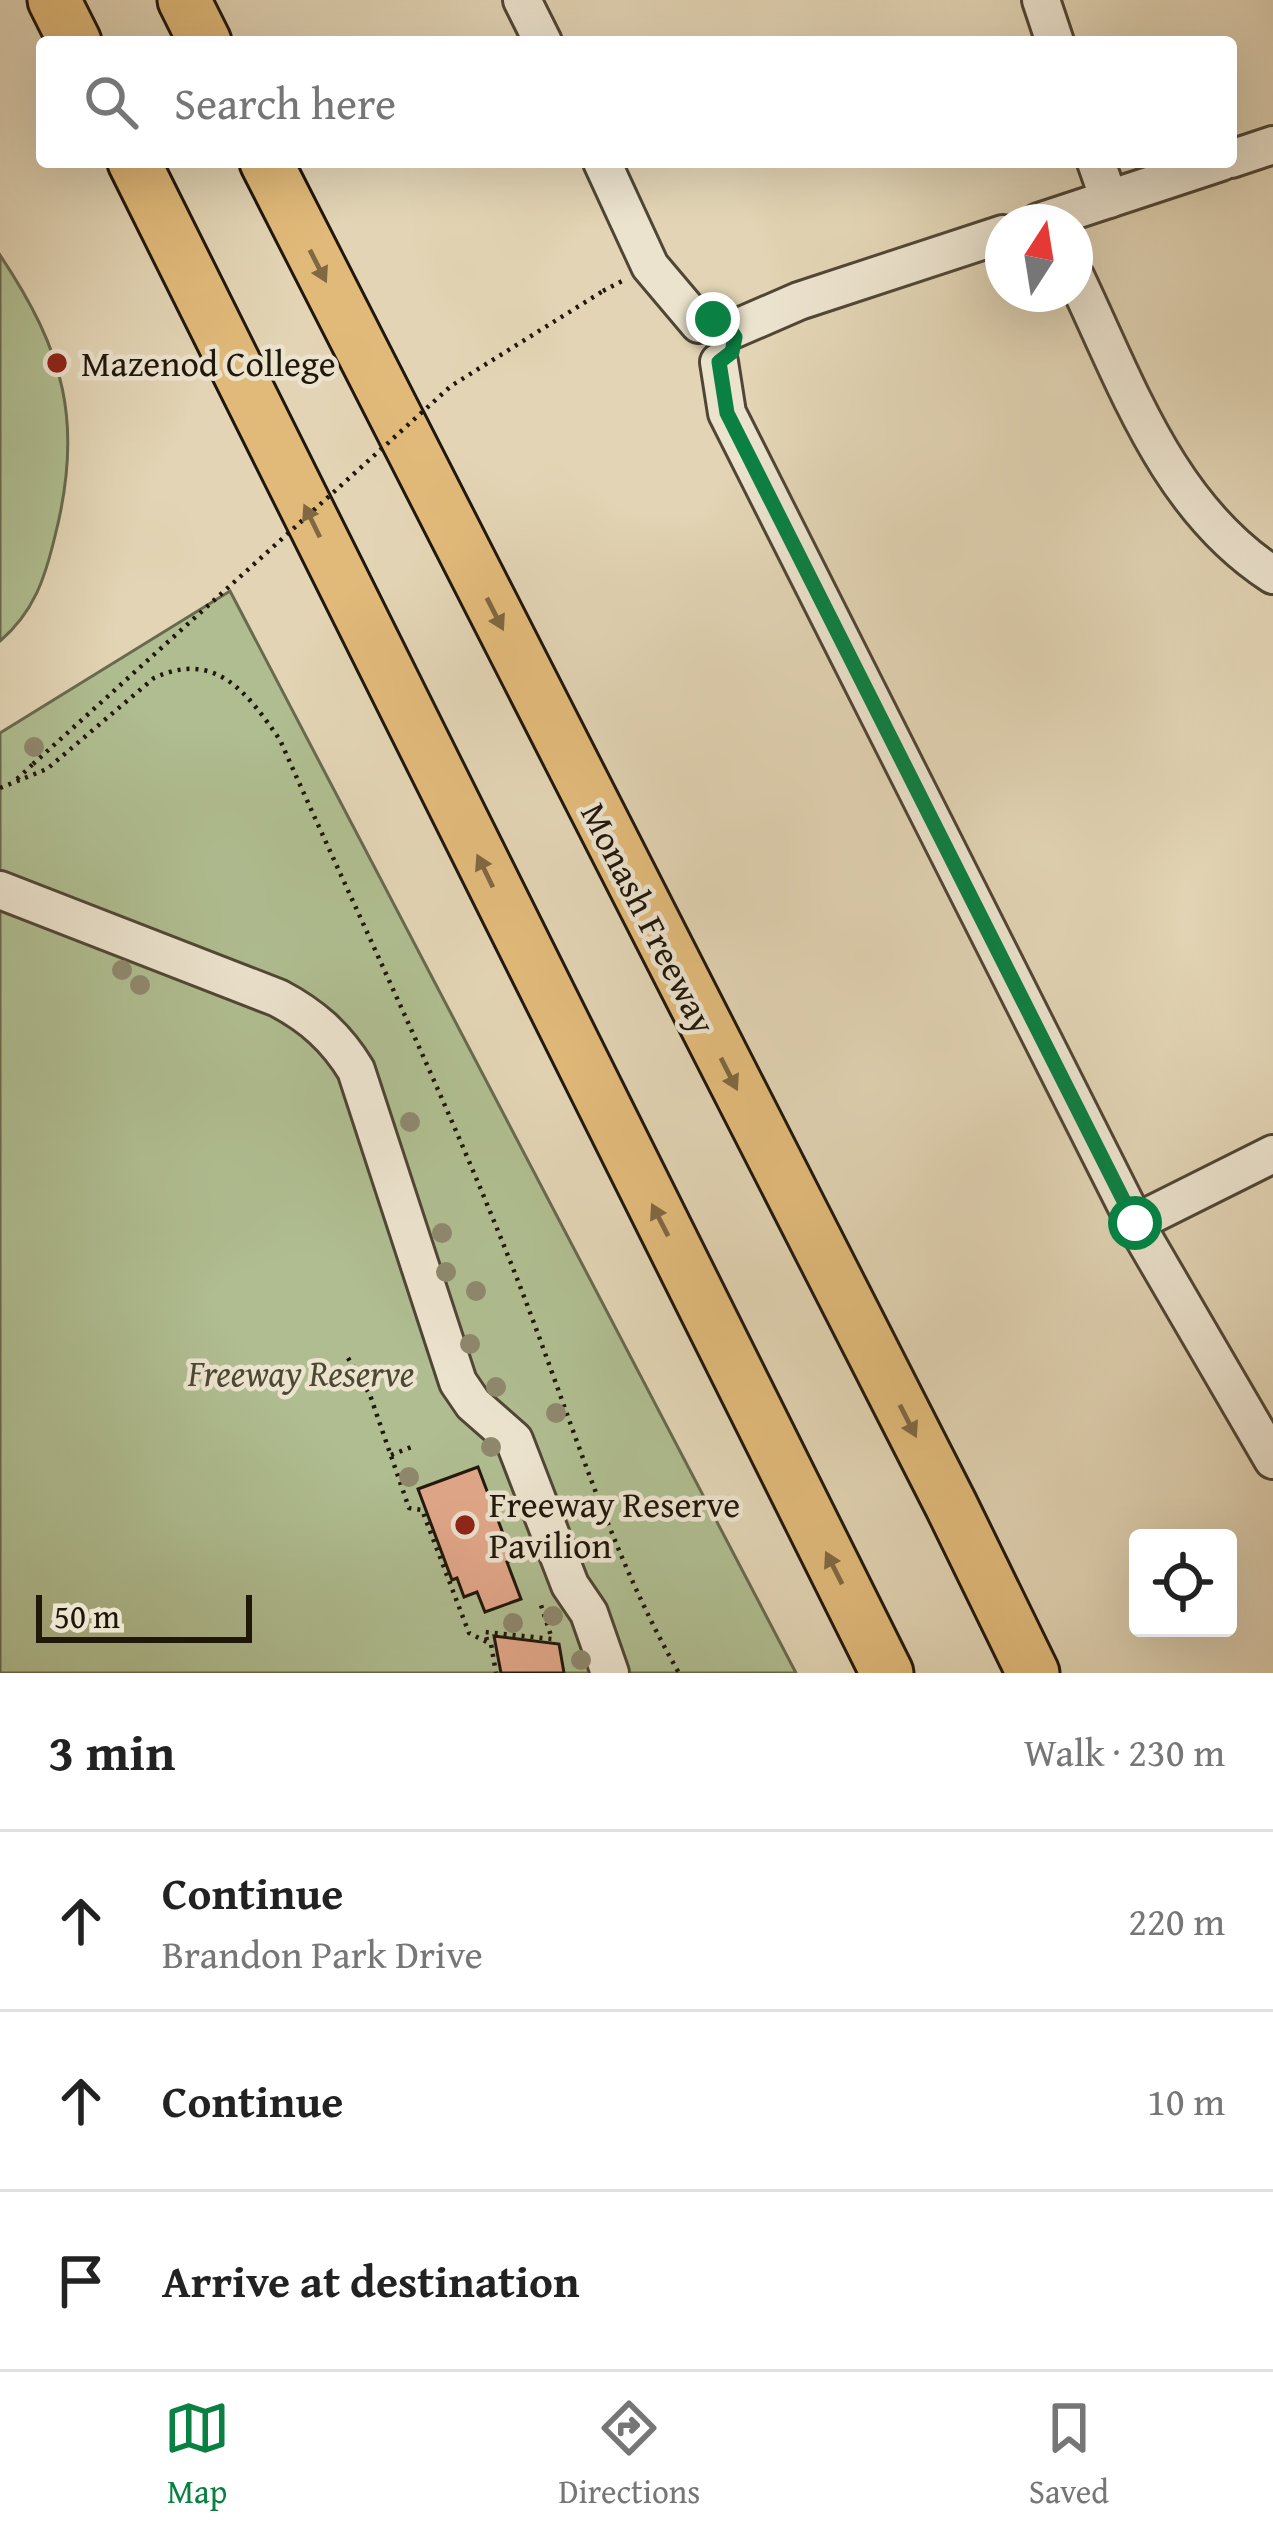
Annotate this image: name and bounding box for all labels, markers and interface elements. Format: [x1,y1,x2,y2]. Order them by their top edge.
search box [36,36,1237,168]
icon: search [78,69,144,135]
text: Search here [174,70,396,135]
north arrow [985,204,1093,312]
one-way arrow [308,249,328,284]
route end [686,292,740,346]
place label: Mazenod College [81,336,336,389]
marker: Mazenod College [44,350,70,376]
one-way arrow [303,504,323,539]
one-way arrow [484,597,504,632]
street label: Monash Freeway [568,793,731,1043]
one-way arrow [476,854,496,888]
one-way arrow [718,1057,738,1091]
route start [1108,1196,1162,1250]
one-way arrow [650,1203,670,1237]
park label: Freeway Reserve [187,1346,414,1399]
one-way arrow [897,1403,917,1438]
place label: Freeway Reserve Pavilion [489,1477,740,1571]
marker: Freeway Reserve Pavilion [452,1512,478,1538]
map controls [1129,1529,1237,1637]
button: locate [1129,1529,1237,1637]
one-way arrow [825,1551,845,1586]
scale bar [36,1589,252,1642]
text: 50 m [54,1592,120,1640]
text: 3 min [48,1714,175,1789]
text: Walk · 230 m [1024,1723,1225,1780]
text: Continue [162,1860,343,1925]
icon: ahead [48,1888,114,1954]
text: 220 m [1128,1892,1225,1949]
text: Brandon Park Drive [162,1925,483,1982]
icon: ahead [48,2068,114,2134]
text: Continue [162,2068,343,2133]
text: 10 m [1147,2072,1225,2129]
icon: arrive [48,2248,114,2314]
text: Arrive at destination [162,2248,580,2313]
tab: Map [164,2395,230,2515]
tab: Directions [559,2395,700,2515]
tab: Saved [1029,2395,1109,2515]

